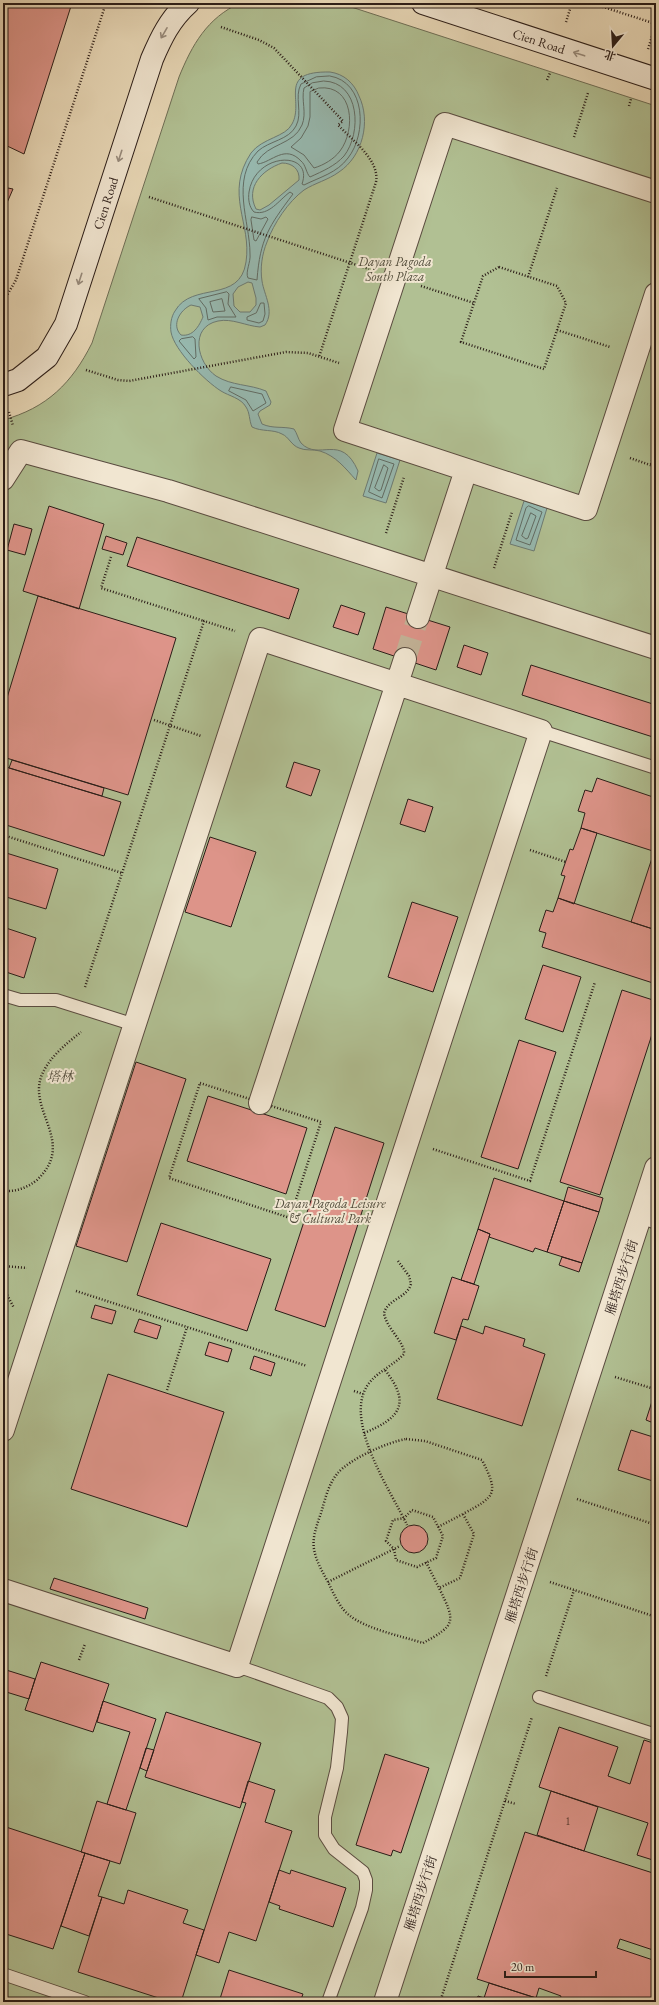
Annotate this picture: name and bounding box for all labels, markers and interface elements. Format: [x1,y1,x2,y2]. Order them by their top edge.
street label: Cien Road [510,25,568,58]
north arrow [593,26,633,66]
one-way arrow [159,27,167,39]
text: 北 [603,47,617,64]
one-way arrow [573,50,586,57]
one-way arrow [116,149,124,161]
street label: Cien Road [89,174,122,232]
park label: Dayan Pagoda South Plaza [357,253,432,285]
one-way arrow [76,273,83,286]
park label: 塔林 [47,1068,75,1085]
park label: Dayan Pagoda Leisure & Cultural Park [273,1195,386,1227]
street label: 雁塔西步行街 [601,1237,642,1317]
street label: 雁塔西步行街 [501,1545,542,1625]
house number: 1 [565,1814,571,1828]
street label: 雁塔西步行街 [400,1853,441,1933]
scale bar [505,1953,596,1979]
text: 20 m [511,1959,535,1975]

